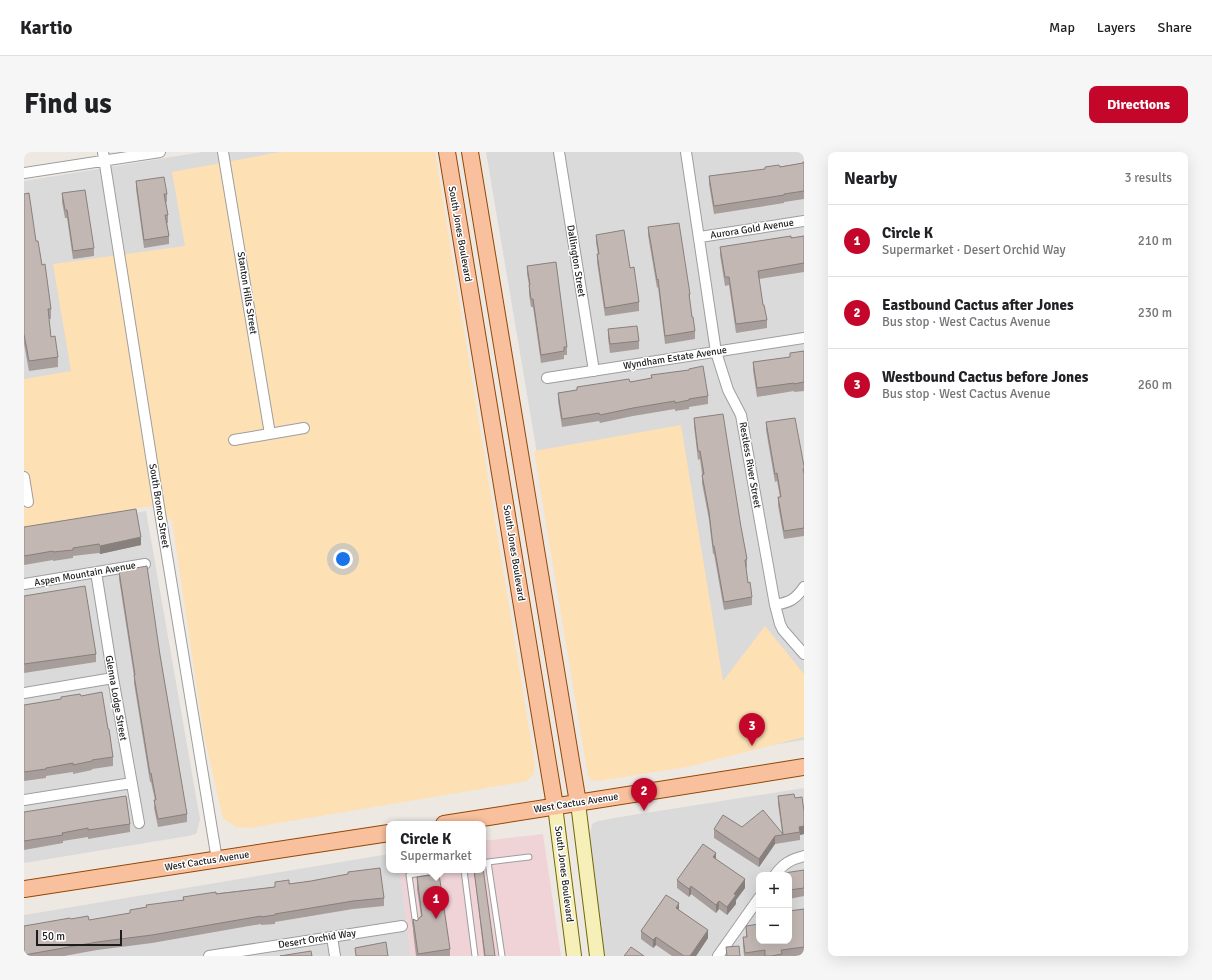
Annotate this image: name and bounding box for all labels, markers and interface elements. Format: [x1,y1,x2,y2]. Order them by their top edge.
text: Kartio [20,16,73,40]
text: Map [1049,19,1075,36]
text: Layers [1097,19,1136,36]
text: Share [1158,19,1192,36]
button: Directions [1089,86,1188,123]
text: Find us [24,87,112,121]
text: Nearby [844,168,897,189]
text: 3 results [1124,170,1172,186]
street label: South Jones Boulevard [446,185,474,283]
street label: Aurora Gold Avenue [709,216,795,242]
street label: Dallington Street [564,224,588,298]
text: Circle K [882,224,933,242]
text: 1 [853,233,861,249]
text: 210 m [1138,233,1172,249]
text: Supermarket · Desert Orchid Way [882,242,1066,258]
street label: Stanton Hills Street [235,251,260,336]
text: Eastbound Cactus after Jones [882,296,1074,314]
text: 2 [853,305,861,321]
text: 230 m [1138,305,1172,321]
text: Bus stop · West Cactus Avenue [882,314,1050,330]
street label: Wyndham Estate Avenue [622,344,728,372]
text: Westbound Cactus before Jones [882,368,1088,386]
text: 3 [853,377,861,393]
text: 260 m [1138,377,1172,393]
text: Bus stop · West Cactus Avenue [882,386,1050,402]
street label: Restless River Street [736,421,764,510]
street label: South Bronco Street [146,463,172,550]
street label: South Jones Boulevard [500,504,528,602]
your location [333,549,353,569]
street label: Aspen Mountain Avenue [33,559,137,589]
street label: Glenna Lodge Street [103,654,130,742]
pin: 3 [739,713,765,746]
pin: 2 [631,778,657,811]
street label: West Cactus Avenue [533,790,619,816]
popup [386,821,486,873]
street label: South Jones Boulevard [552,825,576,923]
text: Circle K [400,830,451,848]
street label: West Cactus Avenue [164,848,250,874]
text: Supermarket [400,848,472,864]
map controls [756,872,792,944]
button: + [756,872,792,908]
pin: 1 [423,886,449,919]
button: − [756,908,792,944]
street label: Desert Orchid Way [277,927,357,951]
scale bar [36,928,122,947]
text: 50 m [42,930,65,943]

